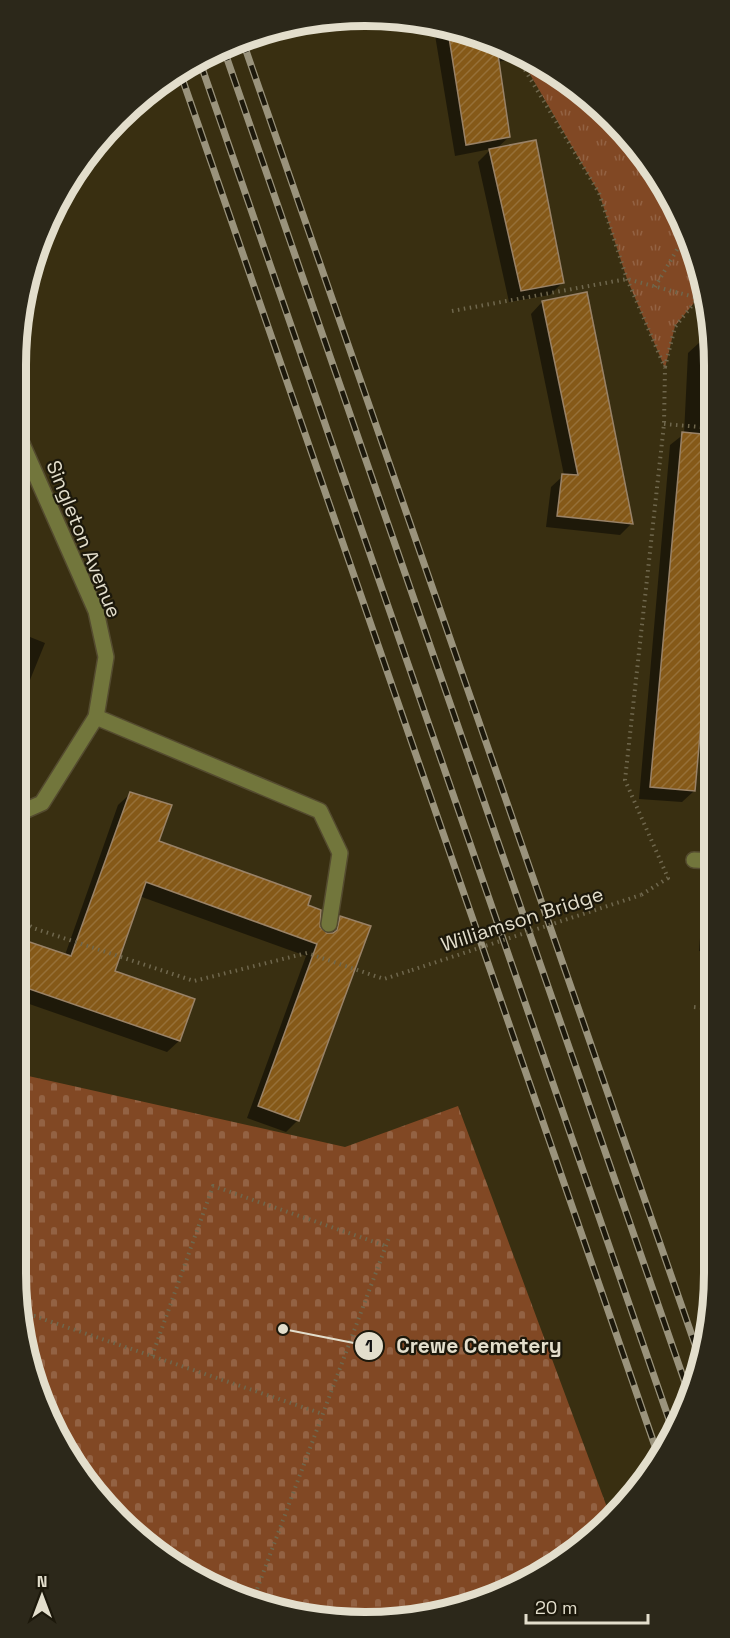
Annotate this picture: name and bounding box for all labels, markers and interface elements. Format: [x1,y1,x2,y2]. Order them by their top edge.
street label: Singleton Avenue [41,456,127,622]
street label: Williamson Bridge [437,880,607,958]
callout: Crewe Cemetery [354,1326,574,1365]
text: Crewe Cemetery [396,1332,562,1359]
text: 1 [365,1334,373,1357]
north arrow [12,1566,72,1626]
text: N [37,1571,47,1592]
scale bar [526,1587,648,1625]
text: 20 m [535,1596,578,1619]

